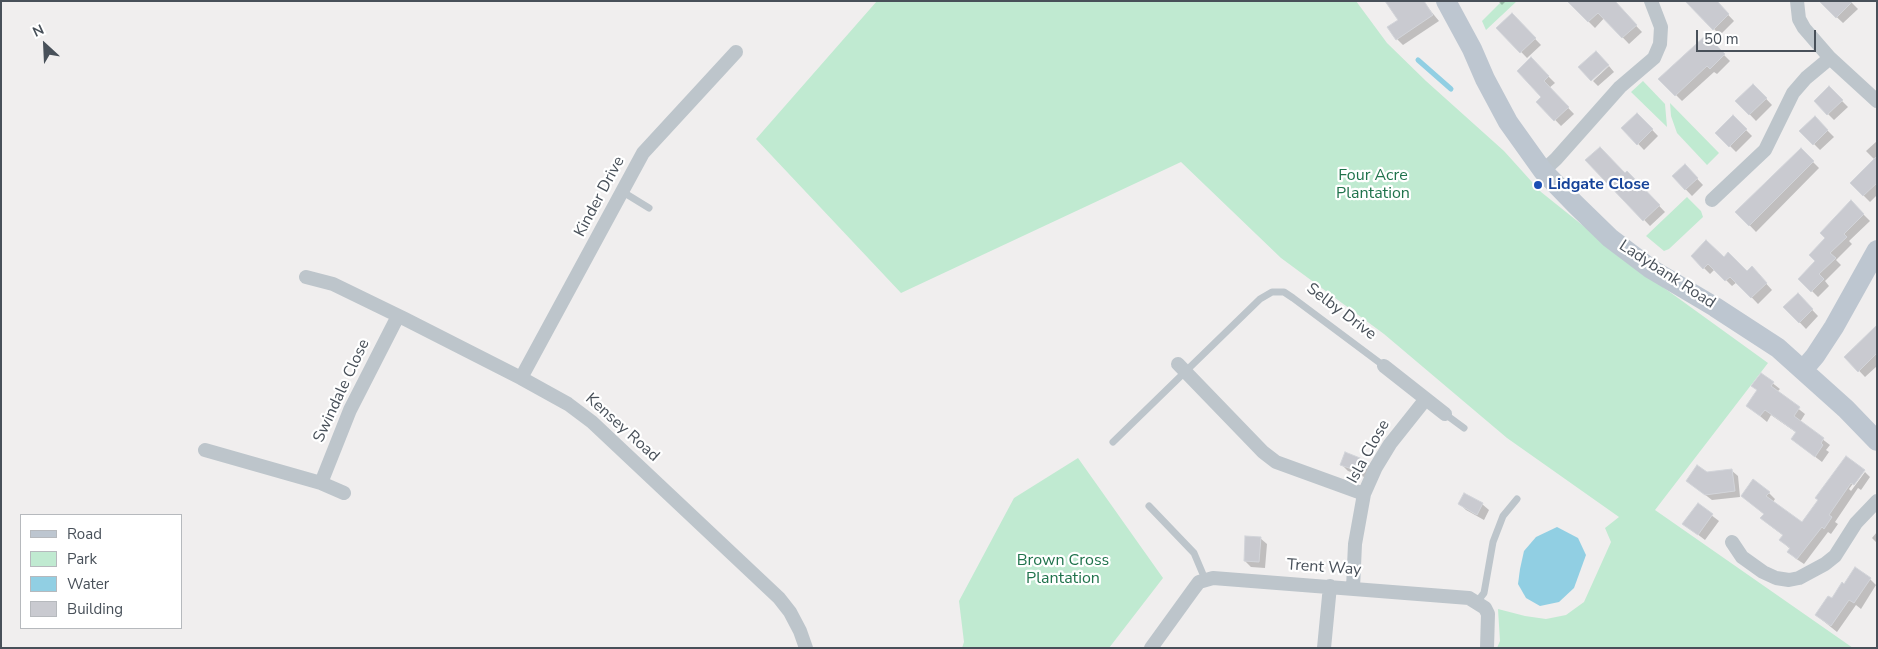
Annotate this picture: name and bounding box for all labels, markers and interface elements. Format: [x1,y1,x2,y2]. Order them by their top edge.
north arrow [20,20,70,70]
text: N [30,20,47,42]
scale bar [1698,20,1818,52]
text: 50 m [1704,29,1739,49]
street label: Kinder Drive [571,153,629,241]
park label: Four Acre Plantation [1336,166,1410,204]
place label: Lidgate Close [1548,175,1650,195]
marker: Lidgate Close [1532,179,1544,191]
street label: Ladybank Road [1615,237,1719,313]
street label: Selby Drive [1302,279,1380,345]
street label: Swindale Close [310,336,374,446]
street label: Kensey Road [581,390,663,466]
street label: Isla Close [1344,417,1394,487]
legend [20,514,182,629]
text: Road [67,524,102,544]
text: Park [67,549,97,569]
park label: Brown Cross Plantation [1017,551,1109,589]
street label: Trent Way [1286,556,1362,580]
text: Water [67,574,109,594]
text: Building [67,599,123,619]

